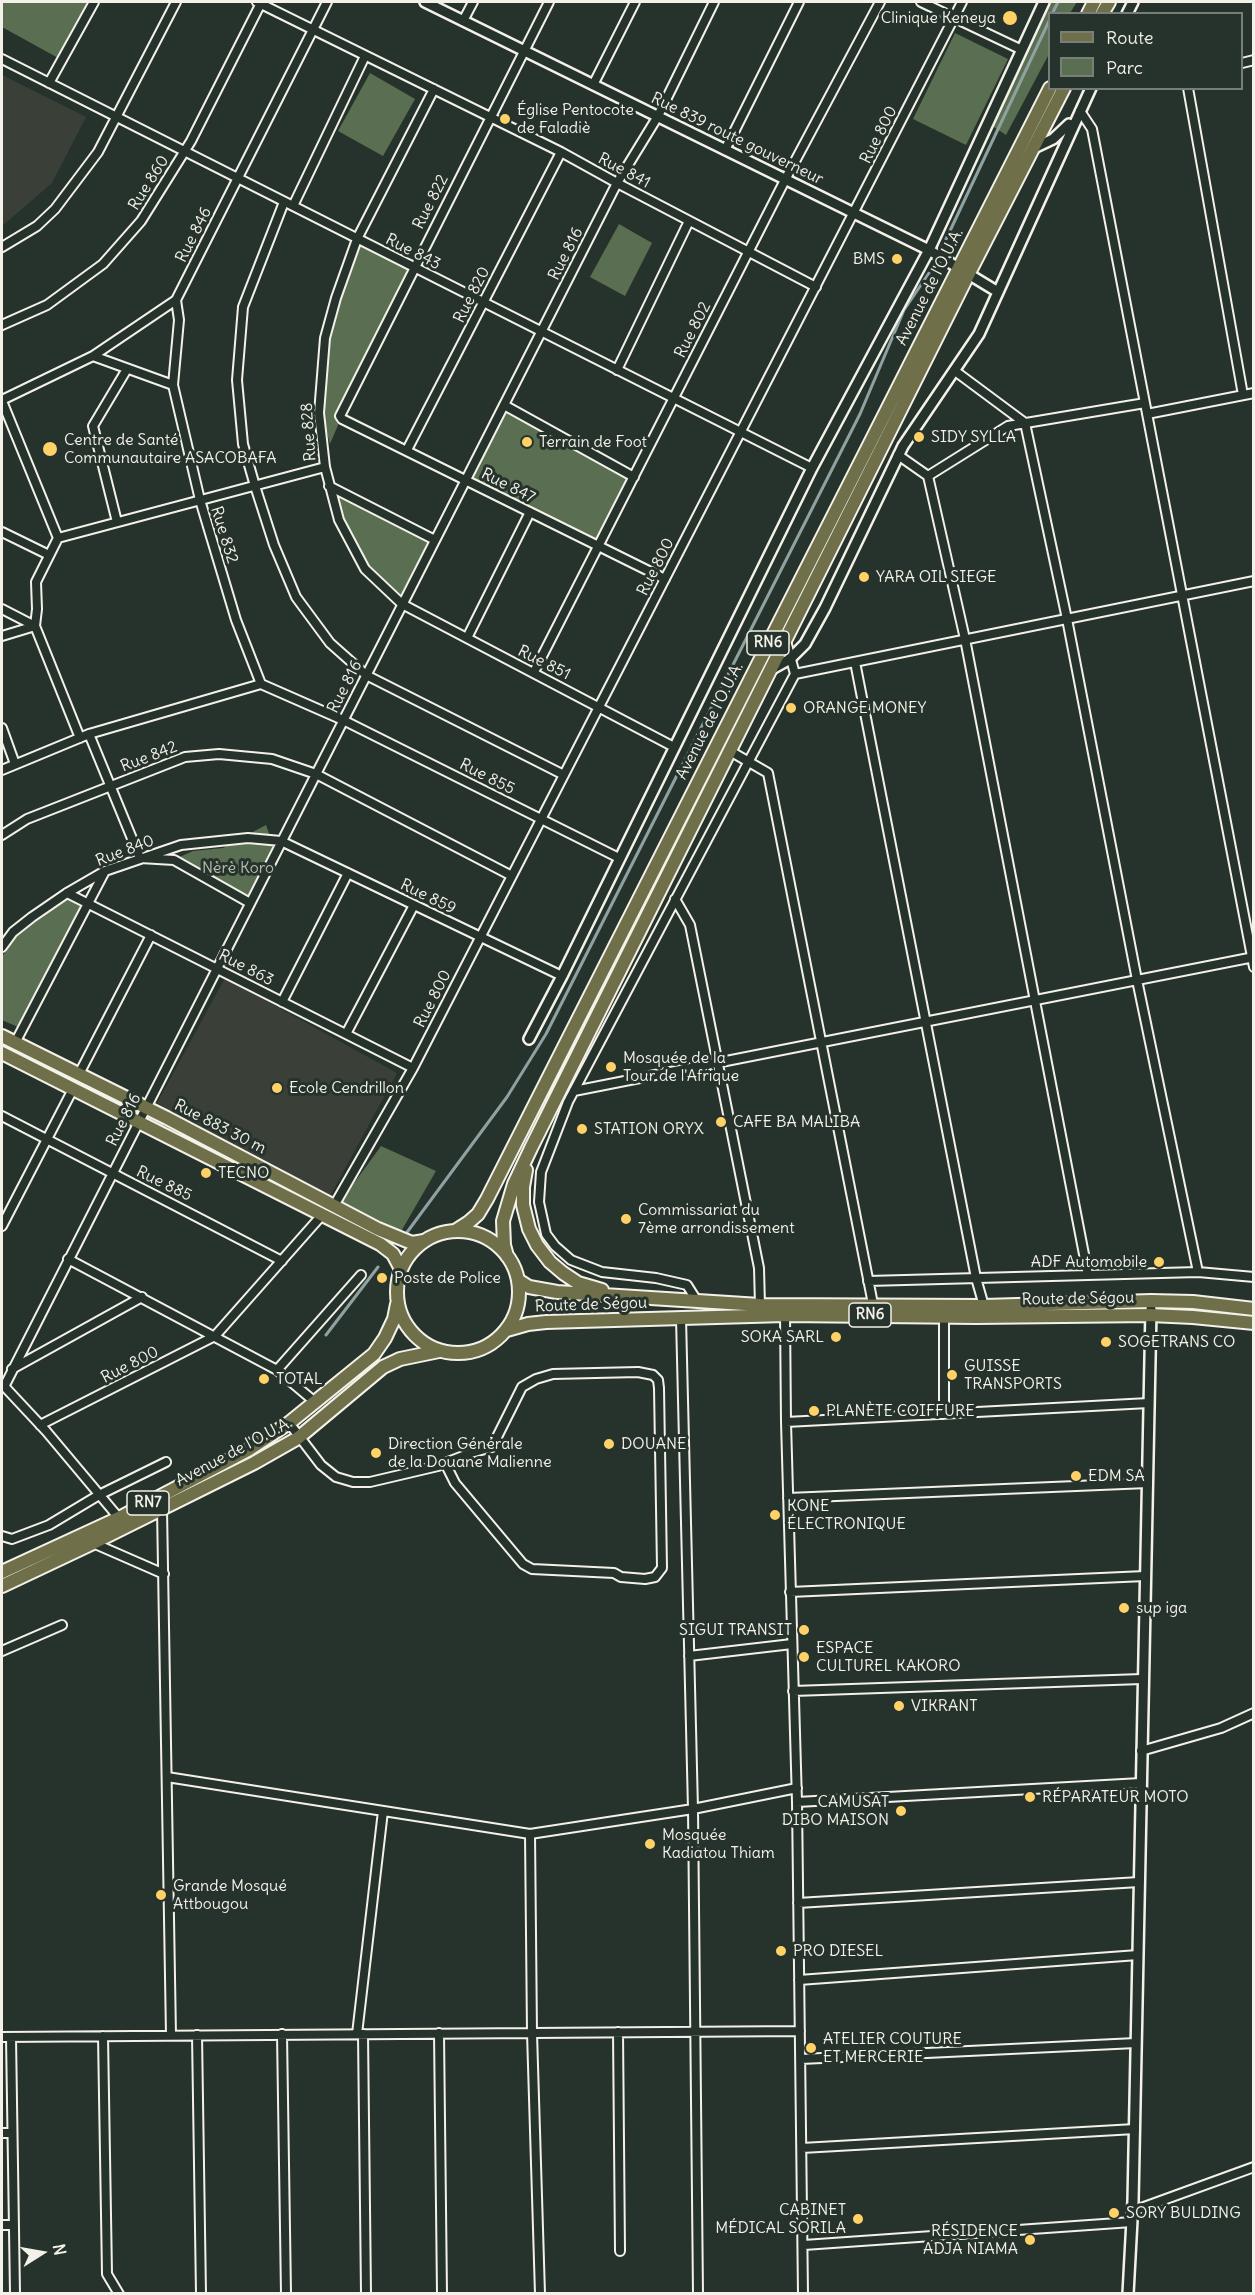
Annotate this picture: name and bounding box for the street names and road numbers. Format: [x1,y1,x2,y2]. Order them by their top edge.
street label: Rue 839 route gouverneur [648,89,826,189]
street label: Rue 800 [856,103,902,167]
street label: Rue 841 [595,149,653,193]
street label: Rue 860 [125,152,173,214]
street label: Rue 822 [409,172,453,232]
street label: Rue 846 [172,204,216,266]
street label: Rue 816 [545,224,587,284]
street label: Avenue de l'O.U.A. [892,225,968,349]
street label: Rue 843 [382,230,444,274]
street label: Rue 820 [450,264,494,326]
street label: Rue 802 [671,299,715,361]
street label: Rue 828 [297,402,321,462]
street label: Rue 847 [478,464,538,508]
street label: Rue 832 [206,504,242,566]
street label: Rue 800 [633,535,679,599]
road number: RN6 [747,631,789,655]
street label: Rue 851 [514,642,574,684]
street label: Rue 816 [324,657,366,717]
street label: Avenue de l'O.U.A. [672,659,748,783]
street label: Rue 842 [118,737,180,777]
street label: Rue 855 [456,755,518,799]
street label: Rue 840 [93,831,157,871]
street label: Rue 859 [397,875,459,919]
street label: Rue 863 [215,946,277,990]
street label: Rue 800 [410,967,456,1031]
street label: Rue 816 [103,1090,145,1150]
street label: Rue 883 30 m [171,1096,269,1158]
street label: Rue 885 [133,1162,195,1206]
street label: Route de Ségou [1022,1288,1134,1310]
street label: Route de Ségou [534,1293,648,1317]
road number: RN6 [849,1303,891,1327]
street label: Rue 800 [98,1342,162,1388]
street label: Avenue de l'O.U.A. [173,1413,295,1491]
road number: RN7 [127,1491,169,1515]

